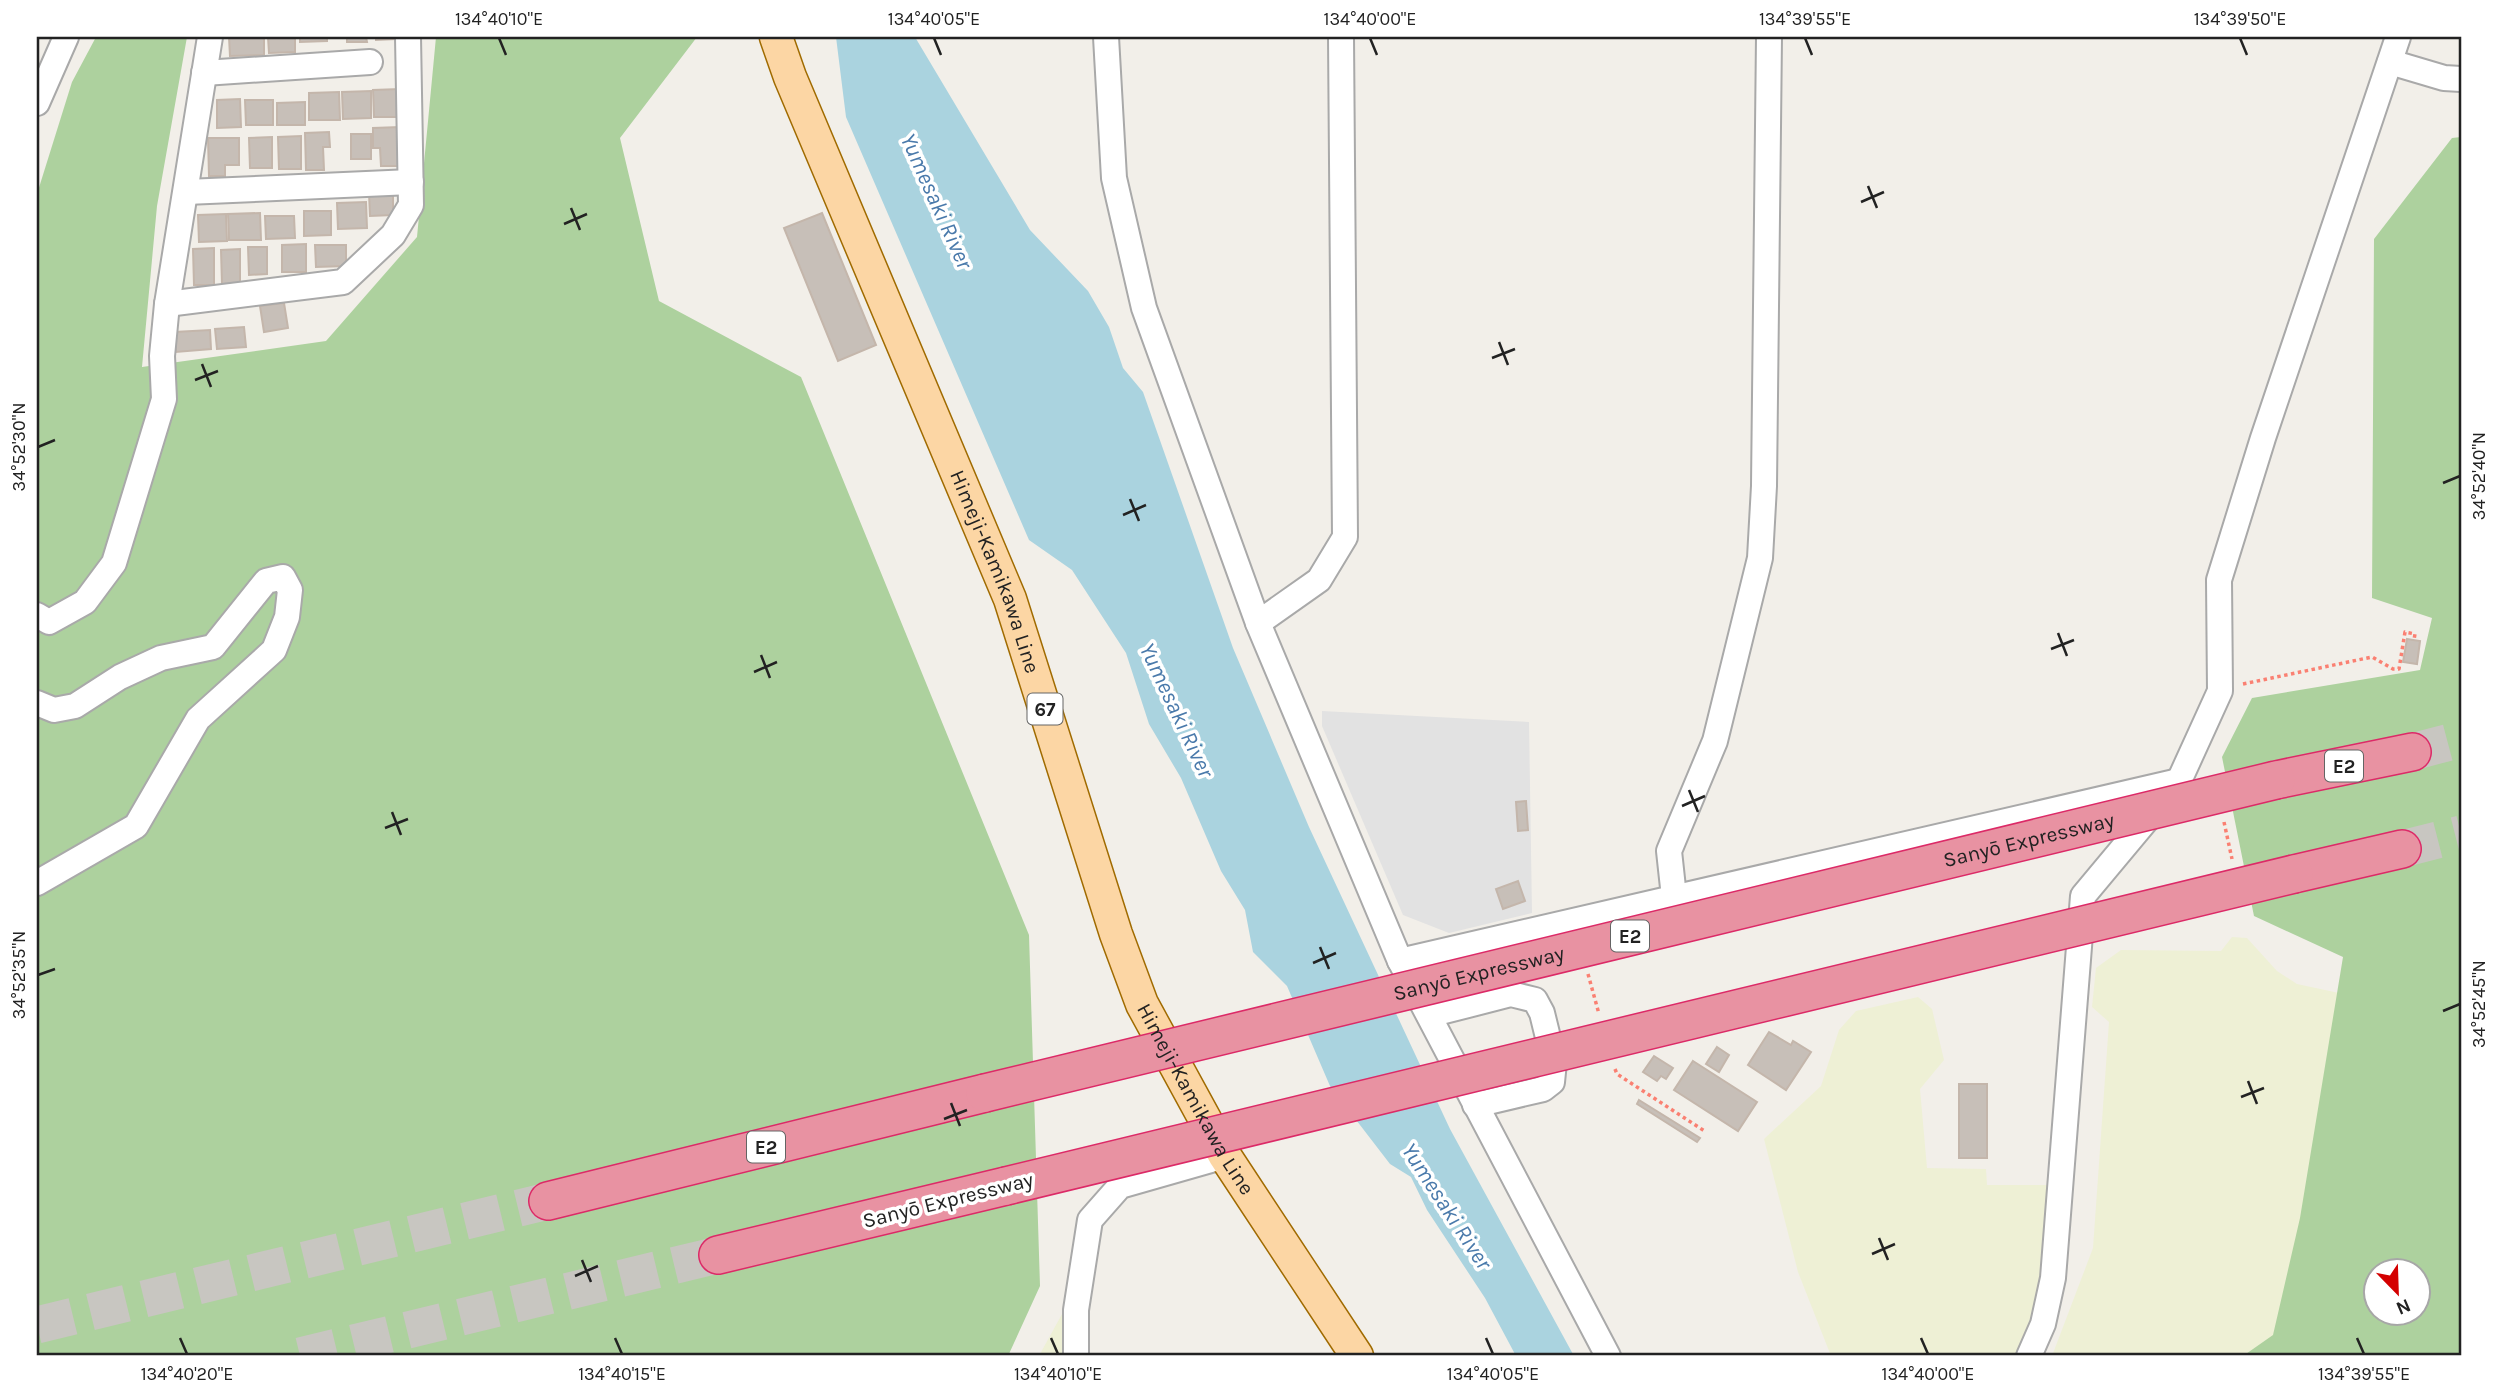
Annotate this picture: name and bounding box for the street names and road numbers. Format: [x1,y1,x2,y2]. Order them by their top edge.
street label: Himeji-Kamikawa Line [945,466,1045,676]
road number: 67 [1028,694,1062,724]
road number: E2 [2325,750,2363,782]
street label: Sanyō Expressway [1941,808,2117,872]
road number: E2 [1611,920,1649,952]
street label: Sanyō Expressway [1391,941,1567,1006]
street label: Himeji-Kamikawa Line [1132,999,1259,1199]
road number: E2 [747,1132,785,1162]
street label: Sanyō Expressway [860,1167,1036,1233]

